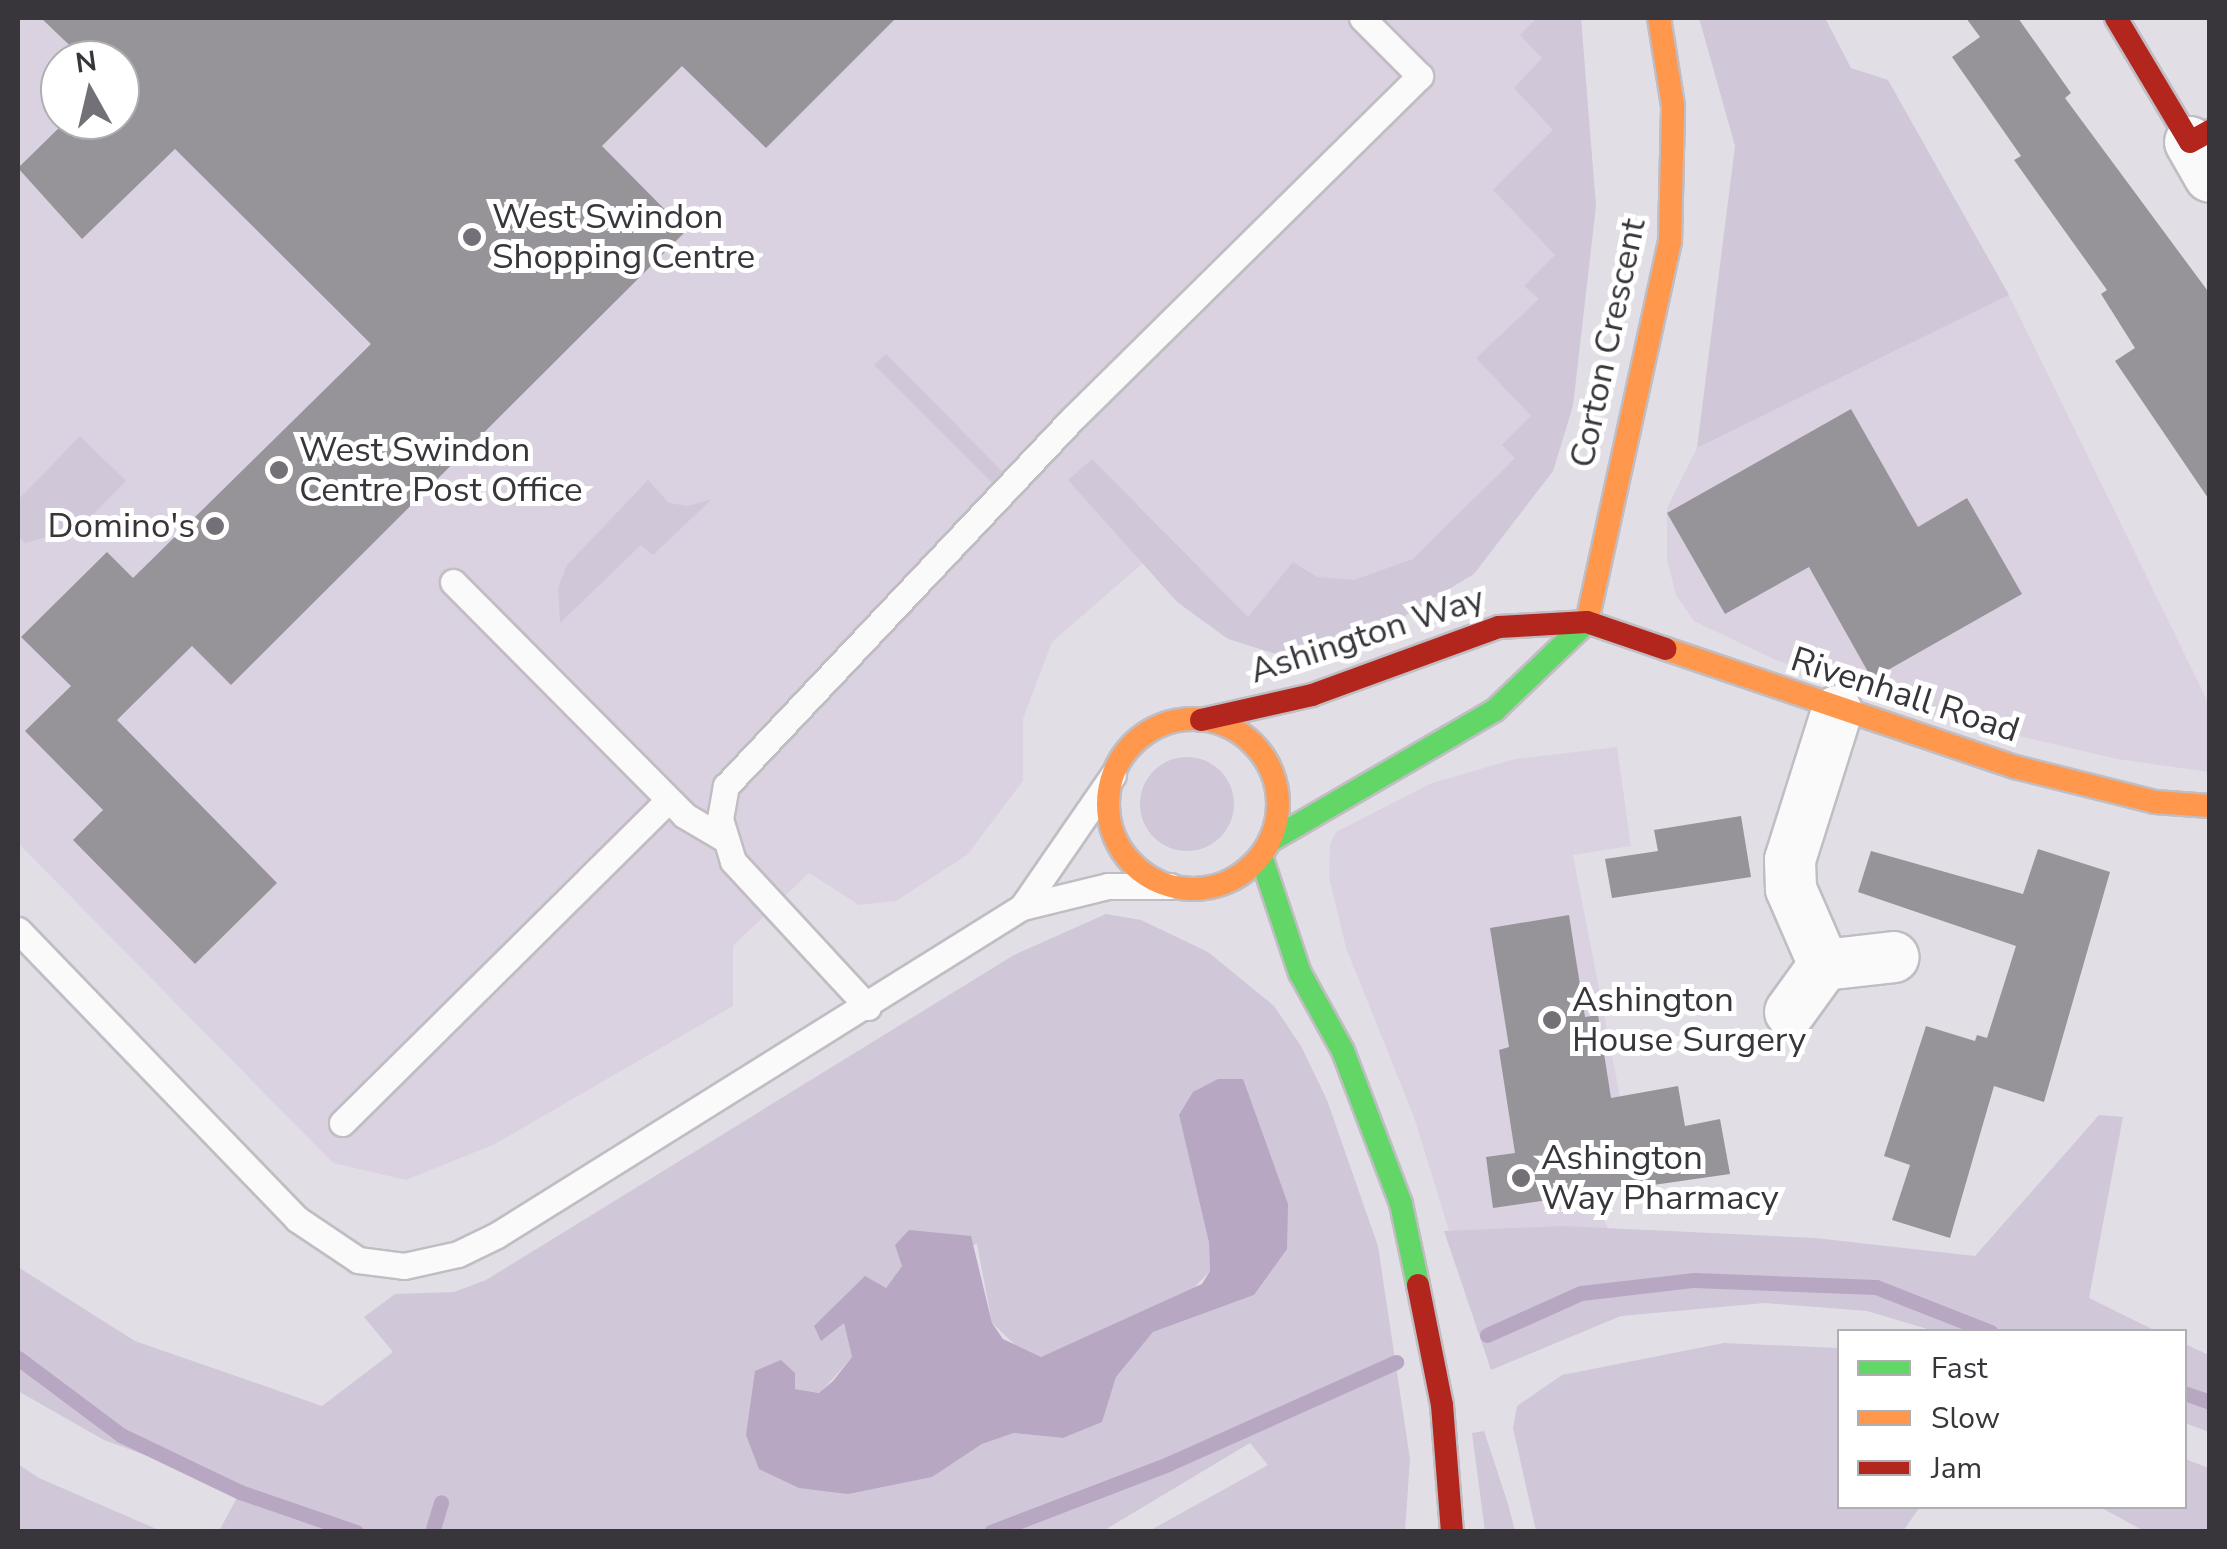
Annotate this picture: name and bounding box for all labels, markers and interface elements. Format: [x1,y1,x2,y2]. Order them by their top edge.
north arrow [40,40,140,140]
text: N [73,42,99,83]
place label: West Swindon Shopping Centre [492,196,755,278]
street label: Corton Crescent [1561,215,1655,471]
marker: West Swindon Shopping Centre [461,226,483,248]
place label: West Swindon Centre Post Office [299,429,583,511]
marker: West Swindon Centre Post Office [268,459,290,481]
place label: Domino's [48,505,195,547]
marker: Domino's [204,515,226,537]
street label: Ashington Way [1245,577,1489,693]
street label: Rivenhall Road [1786,638,2024,752]
place label: Ashington House Surgery [1572,979,1806,1061]
marker: Ashington House Surgery [1541,1009,1563,1031]
place label: Ashington Way Pharmacy [1541,1137,1779,1219]
marker: Ashington Way Pharmacy [1510,1167,1532,1189]
legend [1837,1329,2187,1509]
text: Fast [1931,1348,1988,1389]
text: Slow [1931,1398,2000,1439]
text: Jam [1931,1448,1982,1489]

